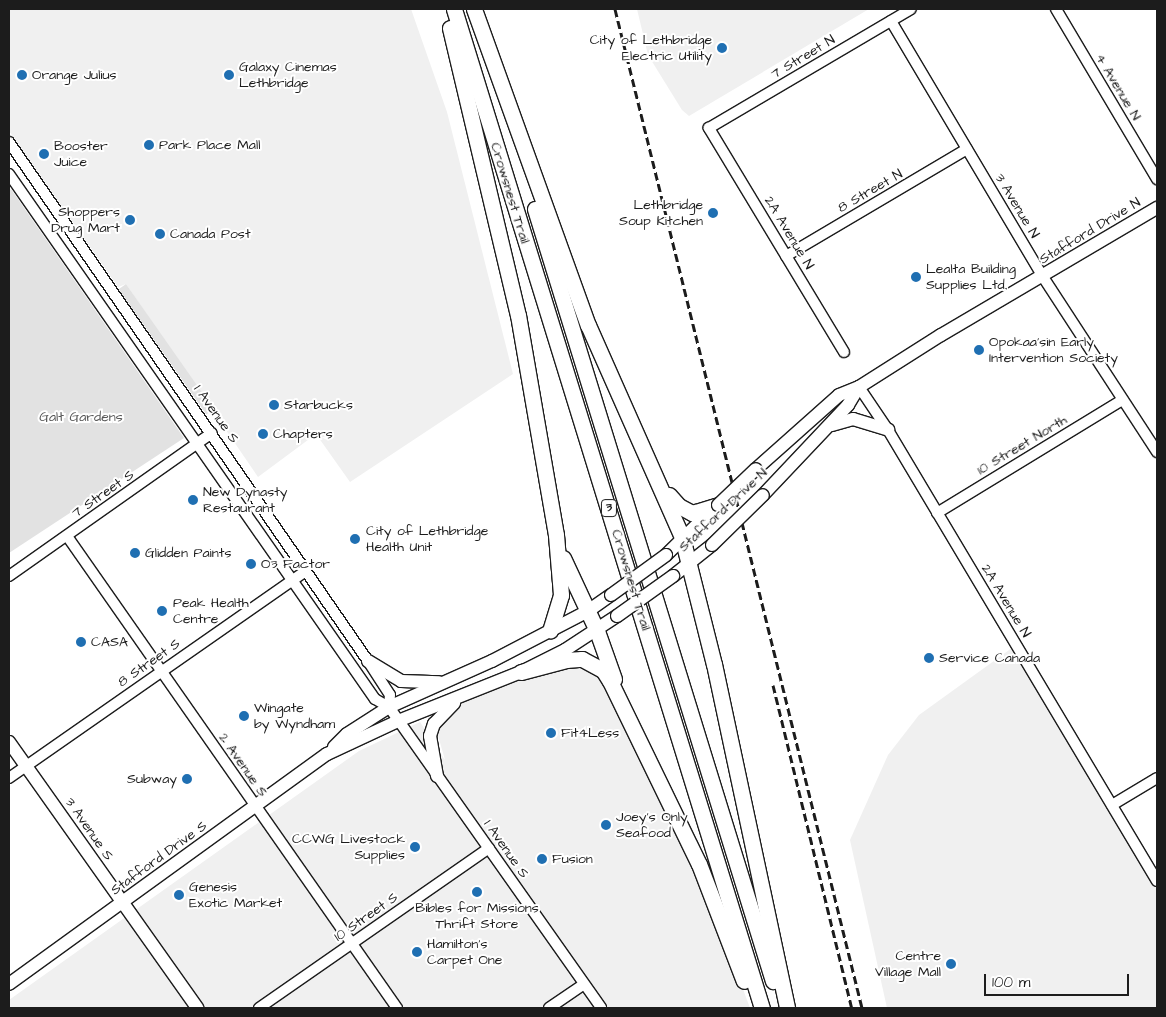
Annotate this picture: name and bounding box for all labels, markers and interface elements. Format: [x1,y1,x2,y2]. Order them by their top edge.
street label: 7 Street N [768,31,838,83]
place label: City of Lethbridge Electric Utility [590,32,712,64]
marker: City of Lethbridge Electric Utility [716,42,728,54]
street label: 4 Avenue N [1091,51,1145,123]
place label: Galaxy Cinemas Lethbridge [239,59,337,92]
place label: Orange Julius [32,67,117,83]
marker: Orange Julius [16,69,28,81]
marker: Galaxy Cinemas Lethbridge [223,69,235,81]
place label: Park Place Mall [159,137,260,153]
place label: Booster Juice [54,138,108,170]
marker: Park Place Mall [143,139,155,151]
street label: Crowsnest Trail [487,141,533,245]
marker: Booster Juice [38,148,50,160]
street label: 8 Street N [835,166,905,216]
street label: 3 Avenue N [991,171,1043,241]
street label: 2A Avenue N [761,193,817,273]
street label: Stafford Drive N [1036,194,1144,268]
place label: Lethbridge Soup Kitchen [619,197,703,230]
place label: Shoppers Drug Mart [51,204,120,236]
marker: Lethbridge Soup Kitchen [707,207,719,219]
marker: Shoppers Drug Mart [124,214,136,226]
place label: Canada Post [170,226,251,242]
marker: Canada Post [154,228,166,240]
place label: Lealta Building Supplies Ltd. [926,261,1016,294]
marker: Lealta Building Supplies Ltd. [910,271,922,283]
place label: Opokaa'sin Early Intervention Society [989,334,1118,367]
marker: Opokaa'sin Early Intervention Society [973,344,985,356]
street label: 1 Avenue S [190,382,242,446]
place label: Starbucks [284,397,353,413]
marker: Starbucks [268,399,280,411]
park label: Galt Gardens [39,409,123,425]
street label: 10 Street North [974,412,1070,478]
place label: Chapters [273,426,333,442]
marker: Chapters [257,428,269,440]
street label: Stafford Drive N [675,465,771,555]
street label: 7 Street S [69,466,137,522]
place label: New Dynasty Restaurant [203,484,288,516]
marker: New Dynasty Restaurant [187,494,199,506]
road number: 3 [600,498,618,518]
place label: City of Lethbridge Health Unit [366,523,488,556]
street label: Crowsnest Trail [608,528,654,632]
marker: City of Lethbridge Health Unit [348,532,362,546]
place label: Glidden Paints [145,545,231,561]
marker: Glidden Paints [129,547,141,559]
place label: O3 Factor [261,556,330,572]
marker: O3 Factor [245,558,257,570]
street label: 2A Avenue N [978,561,1034,641]
place label: Peak Health Centre [173,595,249,628]
marker: Peak Health Centre [155,604,169,618]
place label: CASA [91,634,128,650]
street label: 8 Street S [114,635,184,691]
marker: CASA [75,636,87,648]
place label: Service Canada [939,650,1040,666]
marker: Service Canada [923,652,935,664]
place label: Wingate by Wyndham [254,700,335,732]
marker: Wingate by Wyndham [238,710,250,722]
place label: Fit4Less [561,725,619,741]
marker: Fit4Less [545,727,557,739]
street label: 2 Avenue S [215,730,271,800]
place label: Subway [127,771,177,787]
marker: Subway [181,773,193,785]
street label: 3 Avenue S [61,794,117,864]
place label: Joey's Only Seafood [616,809,688,842]
street label: Stafford Drive S [107,817,211,899]
street label: 1 Avenue S [480,817,532,881]
marker: Joey's Only Seafood [600,819,612,831]
place label: CCWG Livestock Supplies [292,831,405,864]
marker: CCWG Livestock Supplies [409,841,421,853]
place label: Fusion [552,851,593,867]
marker: Fusion [536,853,548,865]
place label: Genesis Exotic Market [189,879,282,912]
marker: Bibles for Missions Thrift Store [471,886,483,898]
marker: Genesis Exotic Market [173,889,185,901]
street label: 10 Street S [331,889,401,945]
place label: Bibles for Missions Thrift Store [415,900,539,932]
place label: Hamilton's Carpet One [427,936,502,969]
marker: Hamilton's Carpet One [411,946,423,958]
place label: Centre Village Mall [875,948,941,980]
marker: Centre Village Mall [945,958,957,970]
scale bar [986,964,1131,996]
text: 100 m [992,972,1031,993]

